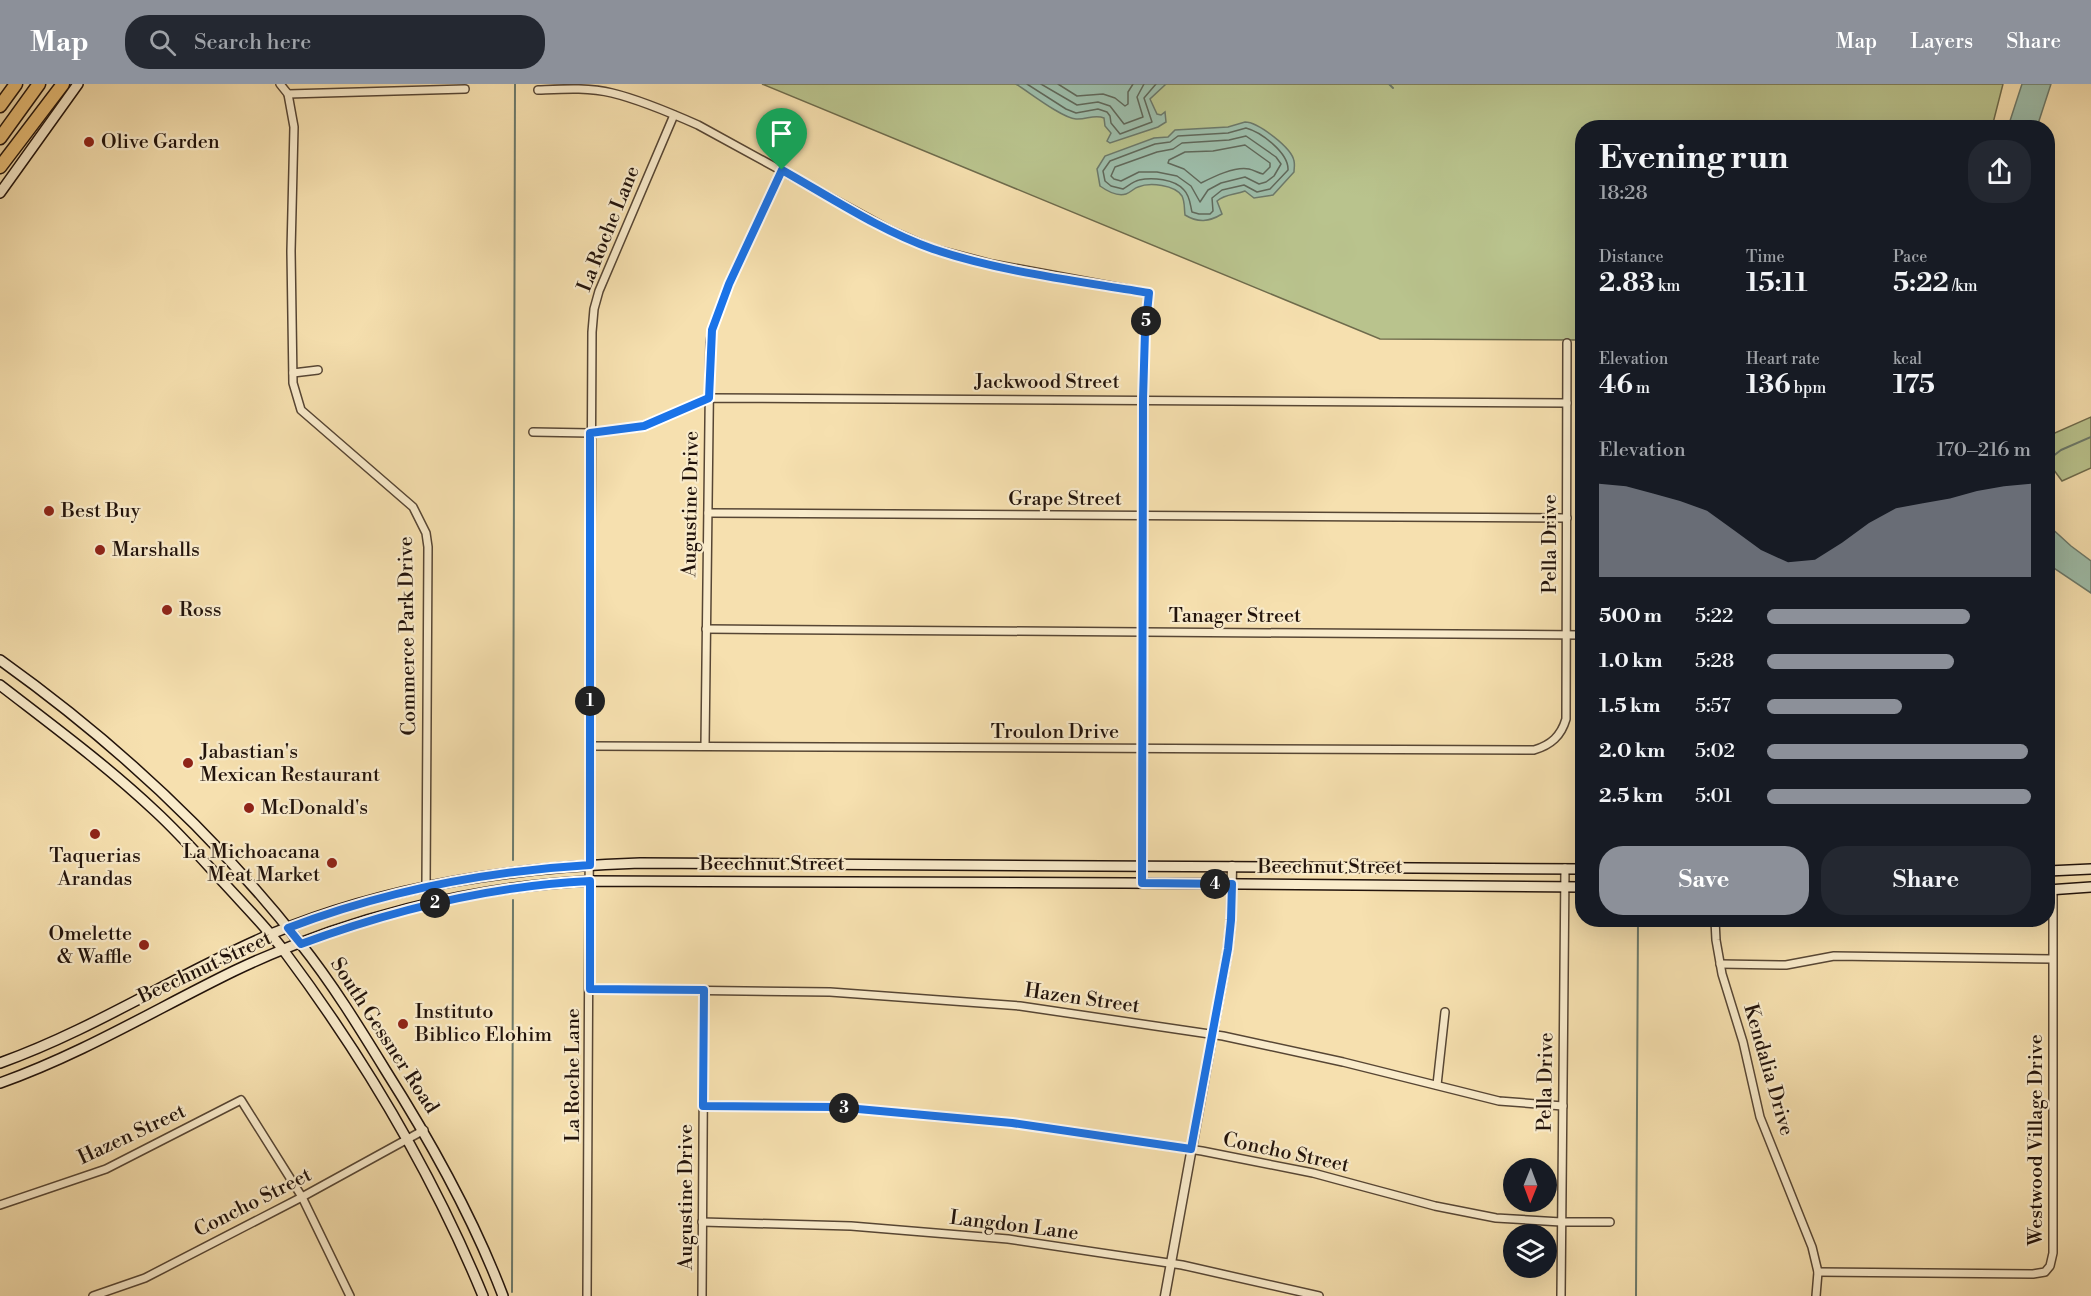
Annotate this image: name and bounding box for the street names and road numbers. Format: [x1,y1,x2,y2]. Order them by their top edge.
street label: La Roche Lane [572,162,646,296]
street label: Jackwood Street [974,370,1119,395]
street label: Augustine Drive [677,431,705,578]
street label: Grape Street [1008,487,1122,512]
street label: Pella Drive [1538,494,1563,594]
street label: Commerce Park Drive [394,536,422,736]
street label: Tanager Street [1169,604,1301,629]
street label: Troulon Drive [991,720,1119,745]
street label: Beechnut Street [699,852,844,877]
street label: Beechnut Street [1257,855,1402,880]
street label: Beechnut Street [133,926,276,1010]
street label: South Gessner Road [324,953,444,1119]
street label: Hazen Street [1023,979,1141,1019]
street label: Kendalia Drive [1737,1001,1799,1139]
street label: La Roche Lane [561,1008,586,1142]
street label: Pella Drive [1533,1032,1559,1132]
street label: Westwood Village Drive [2024,1034,2049,1247]
street label: Hazen Street [74,1099,190,1171]
street label: Augustine Drive [674,1124,699,1271]
street label: Concho Street [1221,1127,1351,1179]
street label: Concho Street [190,1163,316,1243]
street label: Langdon Lane [948,1206,1080,1246]

